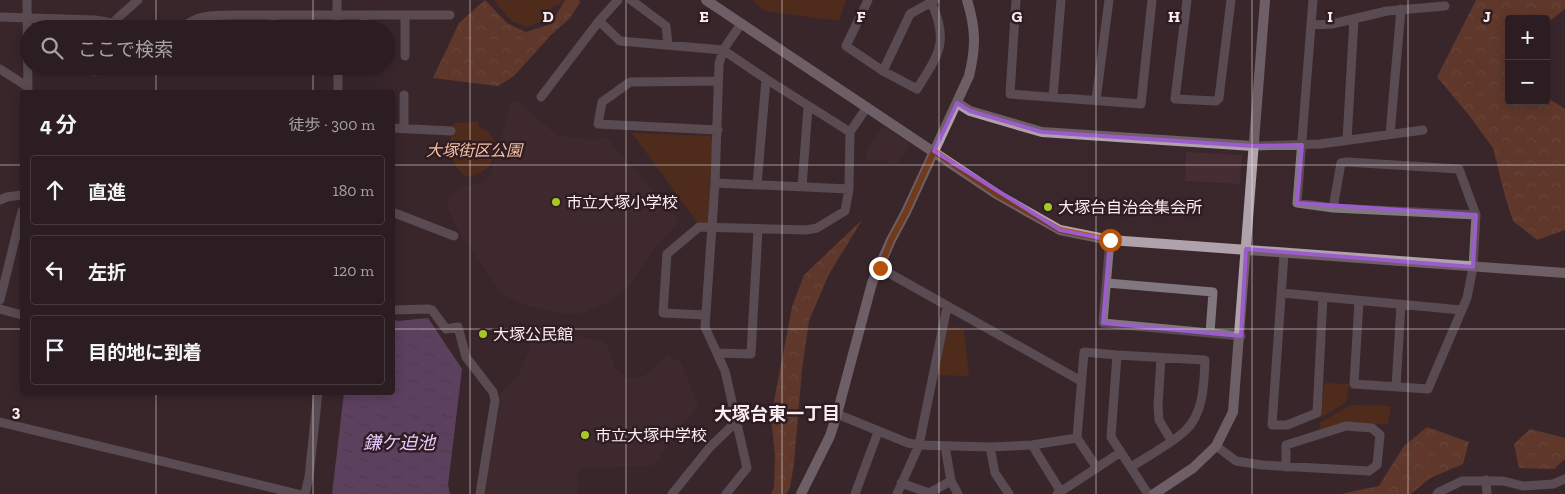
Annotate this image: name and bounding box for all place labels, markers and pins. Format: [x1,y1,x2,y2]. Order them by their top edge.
place label: 市立大塚小学校 [566,193,678,212]
marker: 市立大塚小学校 [550,196,562,208]
place label: 大塚台自治会集会所 [1058,198,1202,217]
marker: 大塚台自治会集会所 [1042,201,1054,213]
place label: 大塚公民館 [493,325,573,344]
marker: 大塚公民館 [477,328,489,340]
place label: 市立大塚中学校 [595,426,707,445]
marker: 市立大塚中学校 [579,429,591,441]

